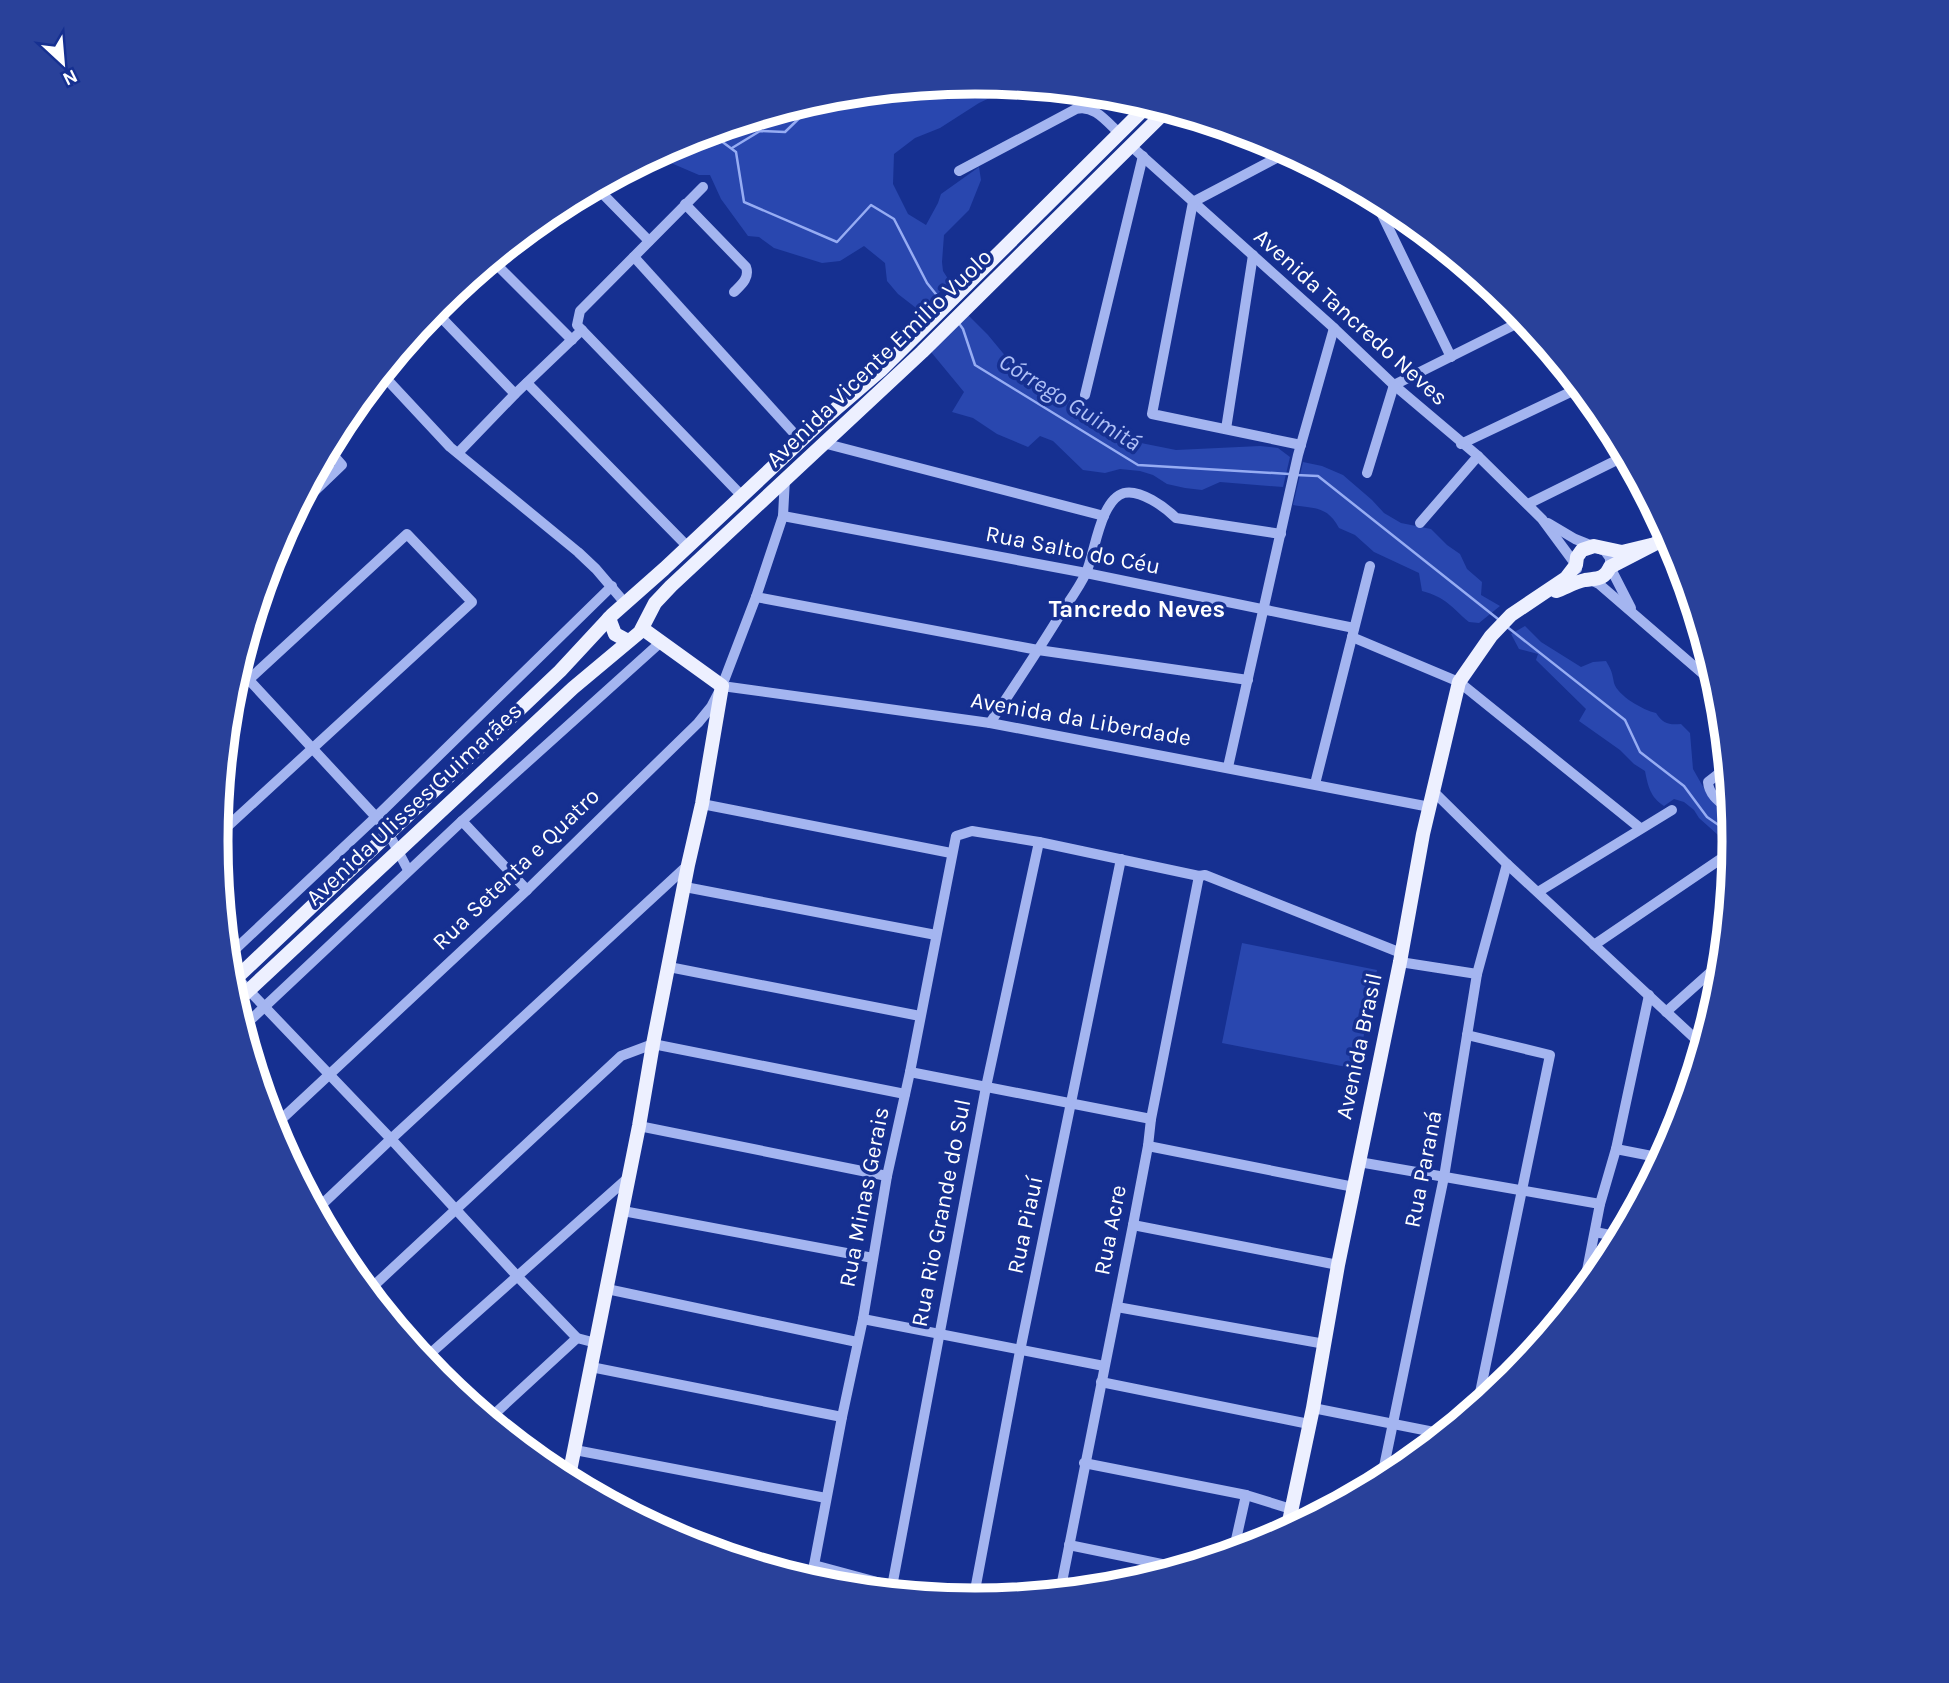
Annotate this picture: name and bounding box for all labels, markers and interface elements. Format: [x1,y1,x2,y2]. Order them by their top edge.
north arrow [28,28,98,98]
text: N [59,65,81,90]
street label: Avenida Tancredo Neves [1249,223,1453,411]
street label: Avenida Vicente Emilio Vuolo [761,243,997,473]
water label: Córrego Guimitá [994,347,1146,457]
street label: Rua Salto do Céu [983,520,1163,580]
district label: Tancredo Neves [1049,595,1225,623]
street label: Avenida da Liberdade [969,686,1193,752]
street label: Avenida Ulisses Guimarães [301,697,527,911]
street label: Rua Setenta e Quatro [427,782,605,956]
street label: Avenida Brasil [1330,970,1388,1122]
street label: Rua Rio Grande do Sul [906,1097,976,1329]
street label: Rua Minas Gerais [833,1105,895,1289]
street label: Rua Paraná [1398,1108,1448,1230]
street label: Rua Piauí [1001,1174,1049,1276]
street label: Rua Acre [1088,1183,1132,1277]

